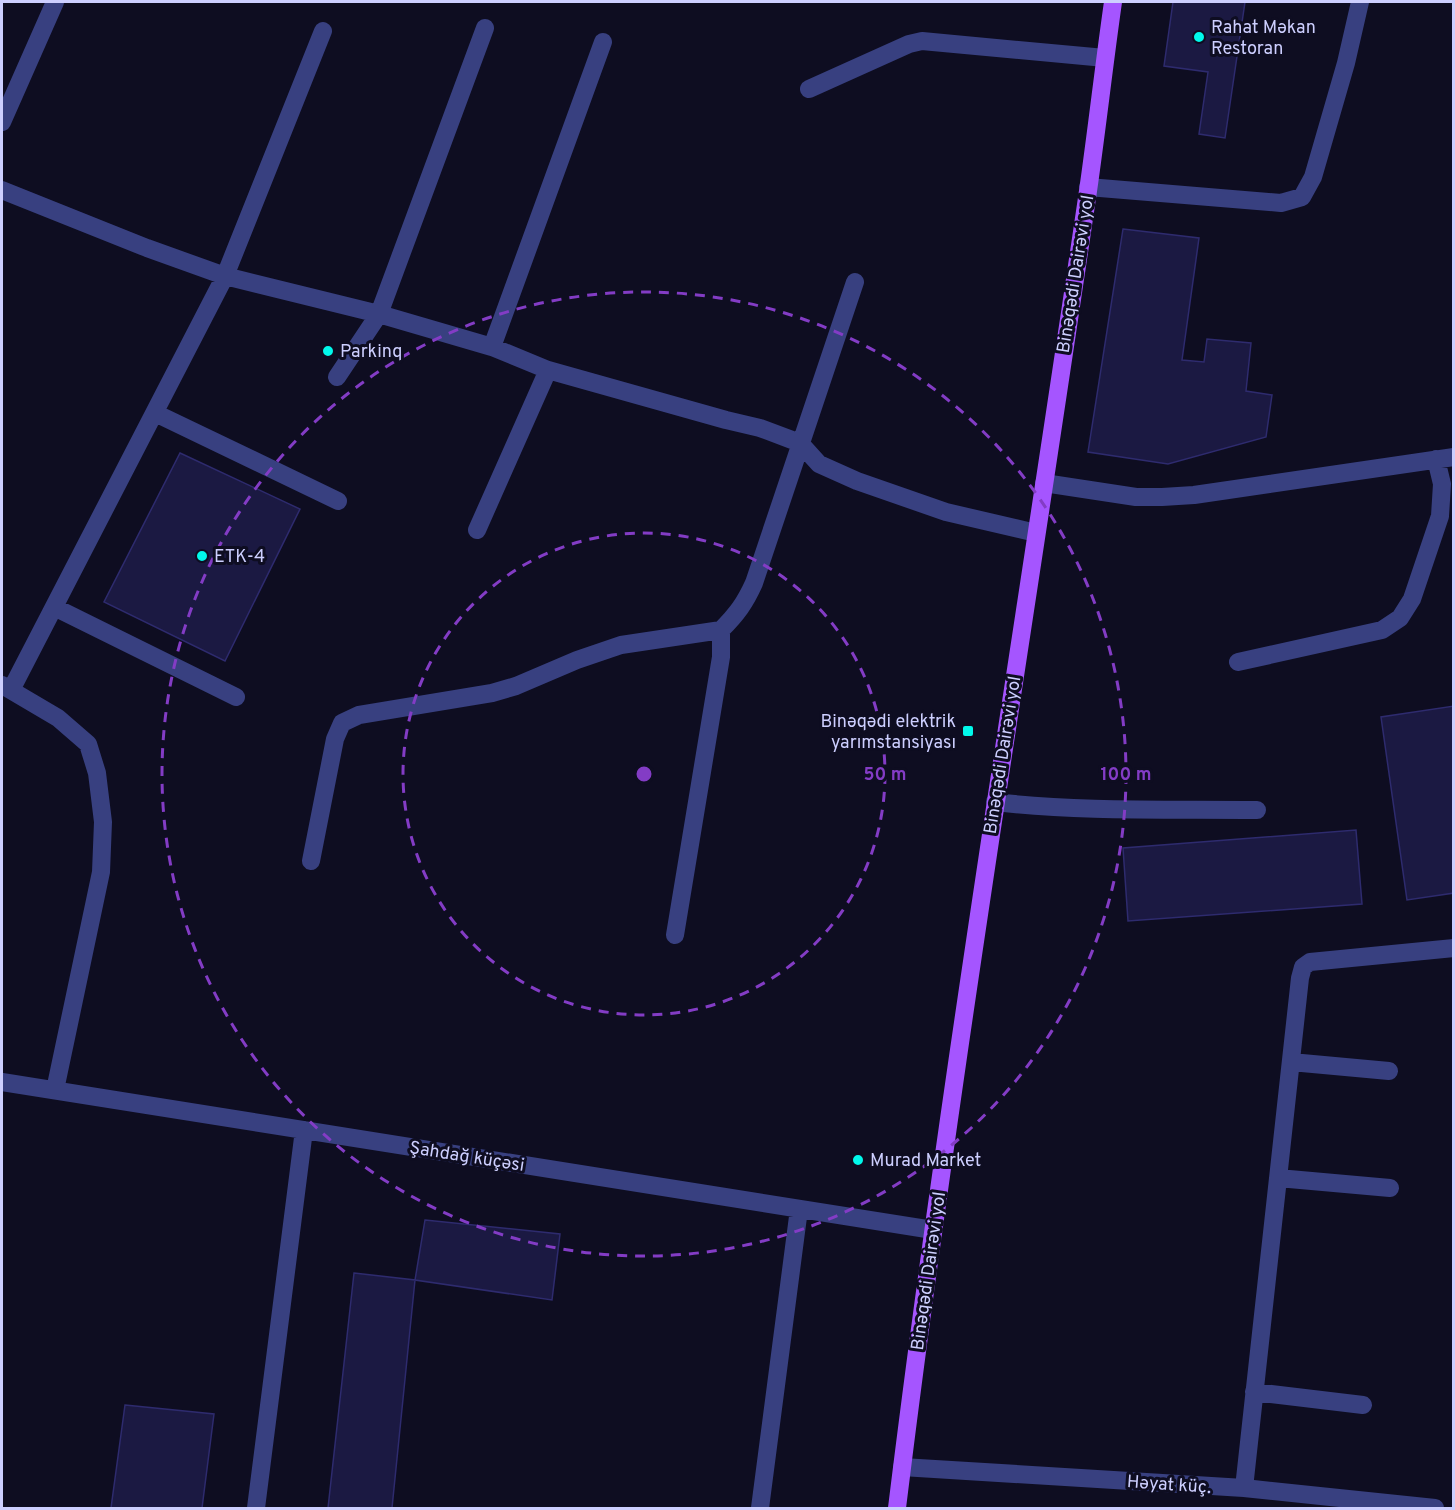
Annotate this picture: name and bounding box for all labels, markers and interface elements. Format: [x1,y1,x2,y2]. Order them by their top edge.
place label: Rahat Məkan Restoran [1211,17,1316,61]
marker: Rahat Məkan Restoran [1192,30,1206,44]
street label: Binəqədi Dairəvi yol [1053,194,1100,355]
place label: Parkinq [340,341,402,364]
marker: Parkinq [321,344,335,358]
place label: ETK-4 [214,546,265,569]
marker: ETK-4 [195,549,209,563]
street label: Binəqədi Dairəvi yol [980,675,1027,836]
place label: Binəqədi elektrik yarımstansiyası [820,711,956,755]
marker: Binəqədi elektrik yarımstansiyası [961,724,975,738]
centre of rings [634,764,654,784]
text: 50 m [863,764,907,787]
text: 100 m [1100,764,1152,787]
street label: Şahdağ küçəsi [408,1137,526,1178]
place label: Murad Market [870,1150,981,1173]
marker: Murad Market [851,1153,865,1167]
street label: Binəqədi Dairəvi yol [907,1190,952,1352]
street label: Həyat küç. [1126,1471,1212,1500]

